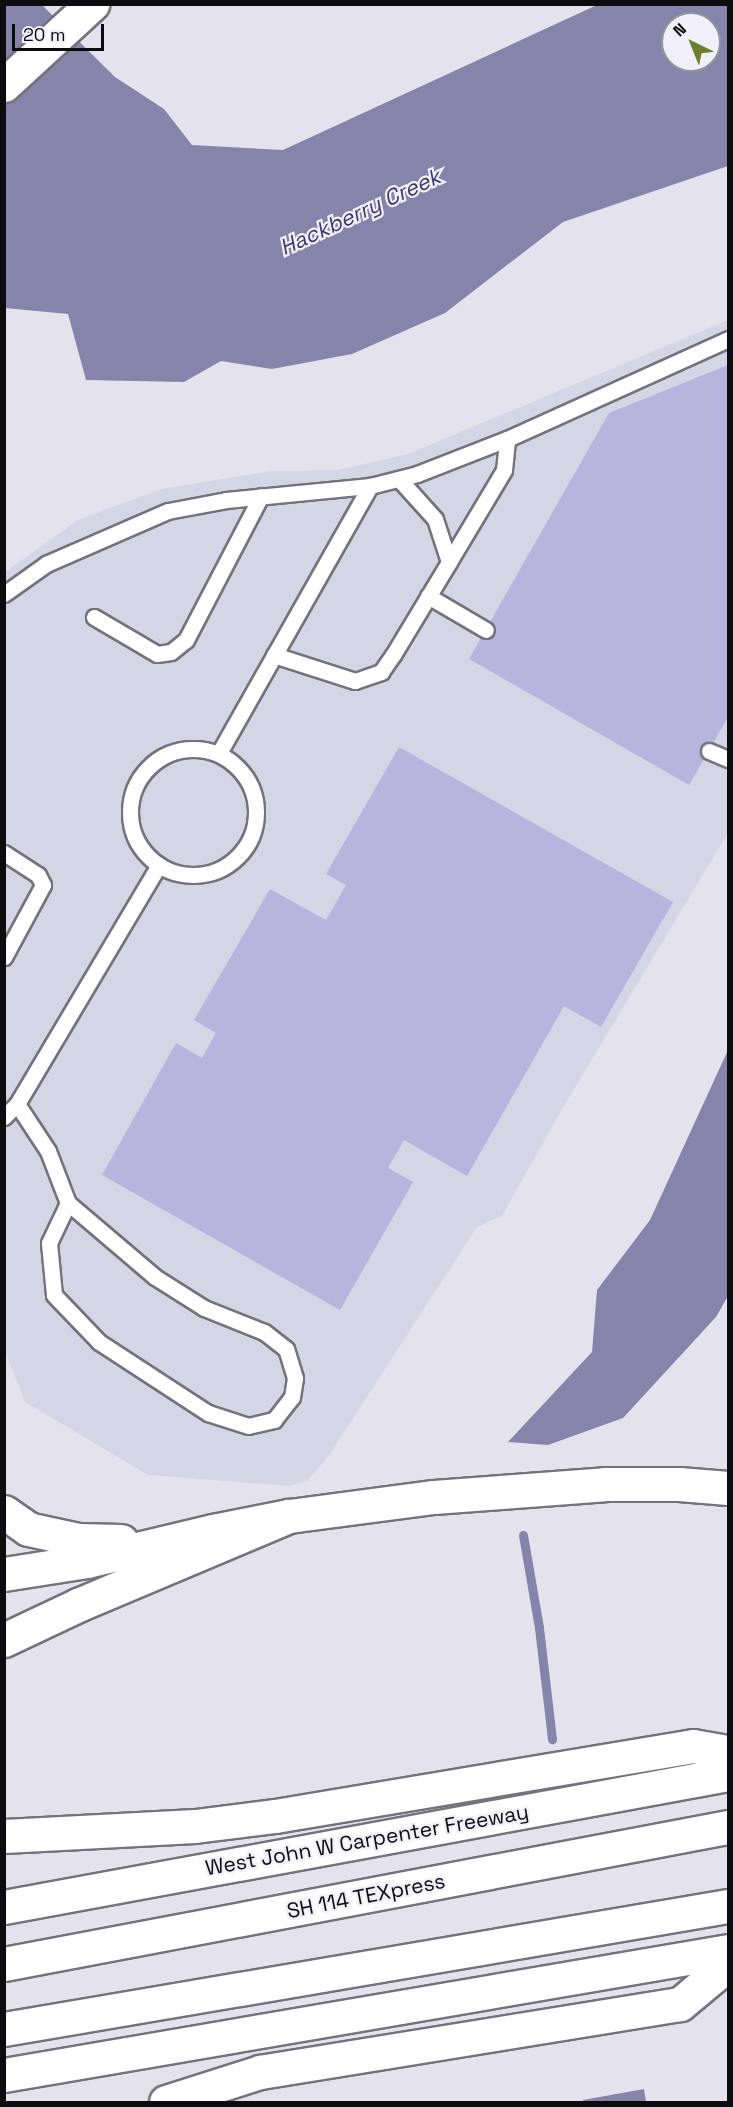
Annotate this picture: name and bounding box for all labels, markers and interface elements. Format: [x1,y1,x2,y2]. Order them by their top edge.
scale bar [15,12,106,50]
north arrow [661,12,721,72]
text: N [669,19,691,41]
text: 20 m [23,23,66,46]
water label: Hackberry Creek [275,163,445,261]
street label: West John W Carpenter Freeway [203,1799,531,1881]
street label: SH 114 TEXpress [284,1868,448,1924]

